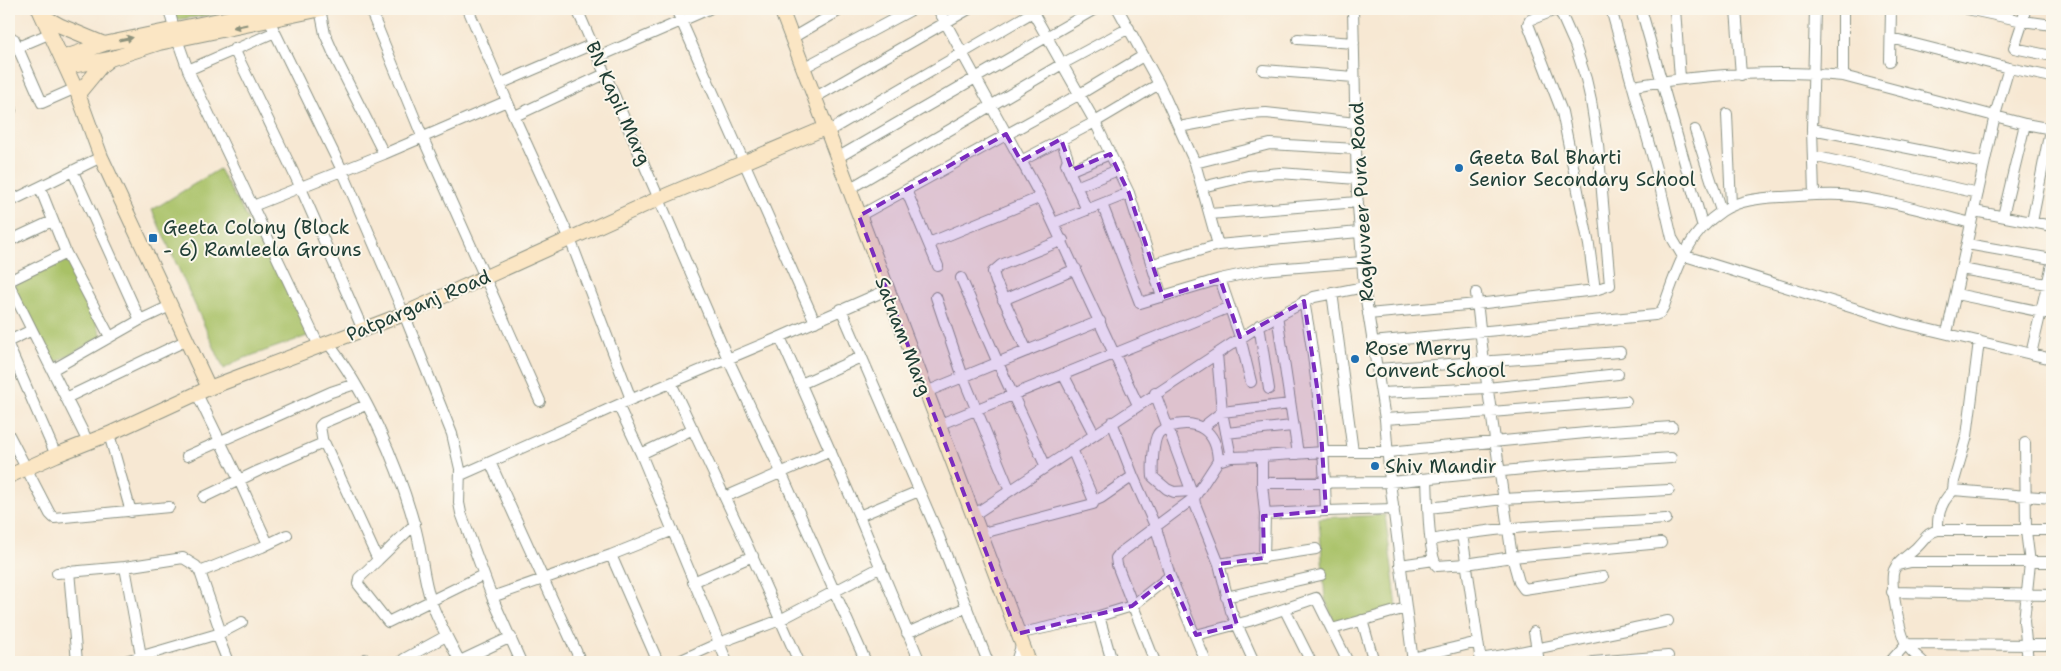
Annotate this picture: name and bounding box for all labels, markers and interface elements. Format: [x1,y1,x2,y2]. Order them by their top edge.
one-way arrow [233,22,248,30]
one-way arrow [118,35,133,43]
street label: BN Kapil Marg [580,37,657,169]
street label: Raghuveer Pura Road [1344,101,1379,302]
place label: Geeta Bal Bharti Senior Secondary School [1469,145,1696,192]
marker: Geeta Bal Bharti Senior Secondary School [1453,162,1465,174]
place label: Geeta Colony (Block - 6) Ramleela Grouns [163,215,362,262]
marker: Geeta Colony (Block - 6) Ramleela Grouns [147,232,159,244]
street label: Patparganj Road [342,264,494,347]
street label: Satnam Marg [869,273,938,399]
place label: Rose Merry Convent School [1365,336,1506,383]
marker: Rose Merry Convent School [1349,353,1361,365]
place label: Shiv Mandir [1385,454,1497,479]
marker: Shiv Mandir [1369,460,1381,472]

